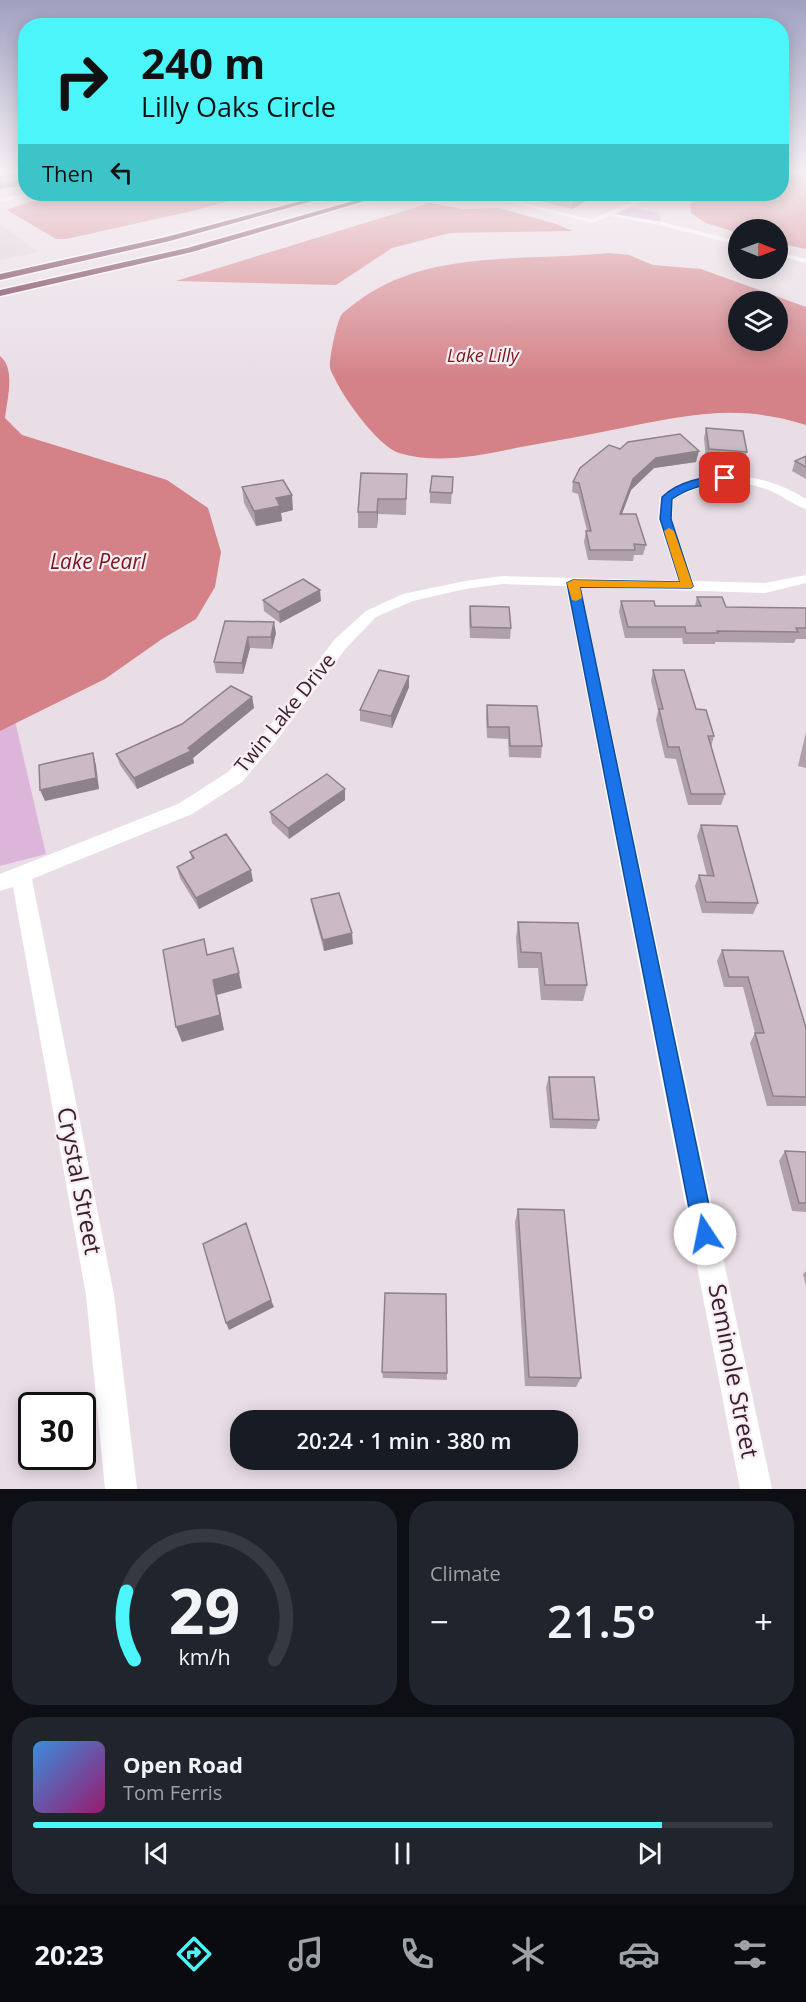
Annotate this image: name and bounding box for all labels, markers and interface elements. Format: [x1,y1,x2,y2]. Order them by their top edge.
text: 240 m [141,34,265,91]
icon: right [42,42,120,120]
text: Lilly Oaks Circle [141,88,336,125]
icon: left [105,156,138,189]
text: Then [42,158,93,188]
north arrow [728,219,788,279]
map controls [728,219,788,351]
button: layers [728,291,788,351]
water label: Lake Lilly [447,343,521,367]
pin [699,452,750,503]
icon: arrive [708,461,741,494]
water label: Lake Pearl [50,547,147,575]
street label: Twin Lake Drive [228,647,341,778]
street label: Crystal Street [50,1104,111,1257]
position arrow [673,1202,737,1266]
street label: Seminole Street [701,1281,768,1461]
speed limit sign: 30 [18,1392,96,1470]
text: 20:24 · 1 min · 380 m [296,1425,512,1455]
text: Climate [430,1560,501,1587]
text: 29 [169,1567,240,1652]
text: 21.5° [547,1590,656,1651]
text: − [430,1599,449,1644]
text: + [754,1599,773,1644]
text: km/h [178,1642,231,1671]
text: Open Road [123,1749,243,1779]
text: Tom Ferris [123,1779,222,1806]
icon: previous [140,1837,173,1870]
icon: pause [386,1837,419,1870]
icon: next [633,1837,666,1870]
icon: directions [173,1933,215,1975]
icon: music [285,1933,327,1975]
icon: phone [396,1933,438,1975]
icon: climate [507,1933,549,1975]
icon: car [618,1933,660,1975]
icon: filters [729,1933,771,1975]
text: 20:23 [35,1936,104,1973]

